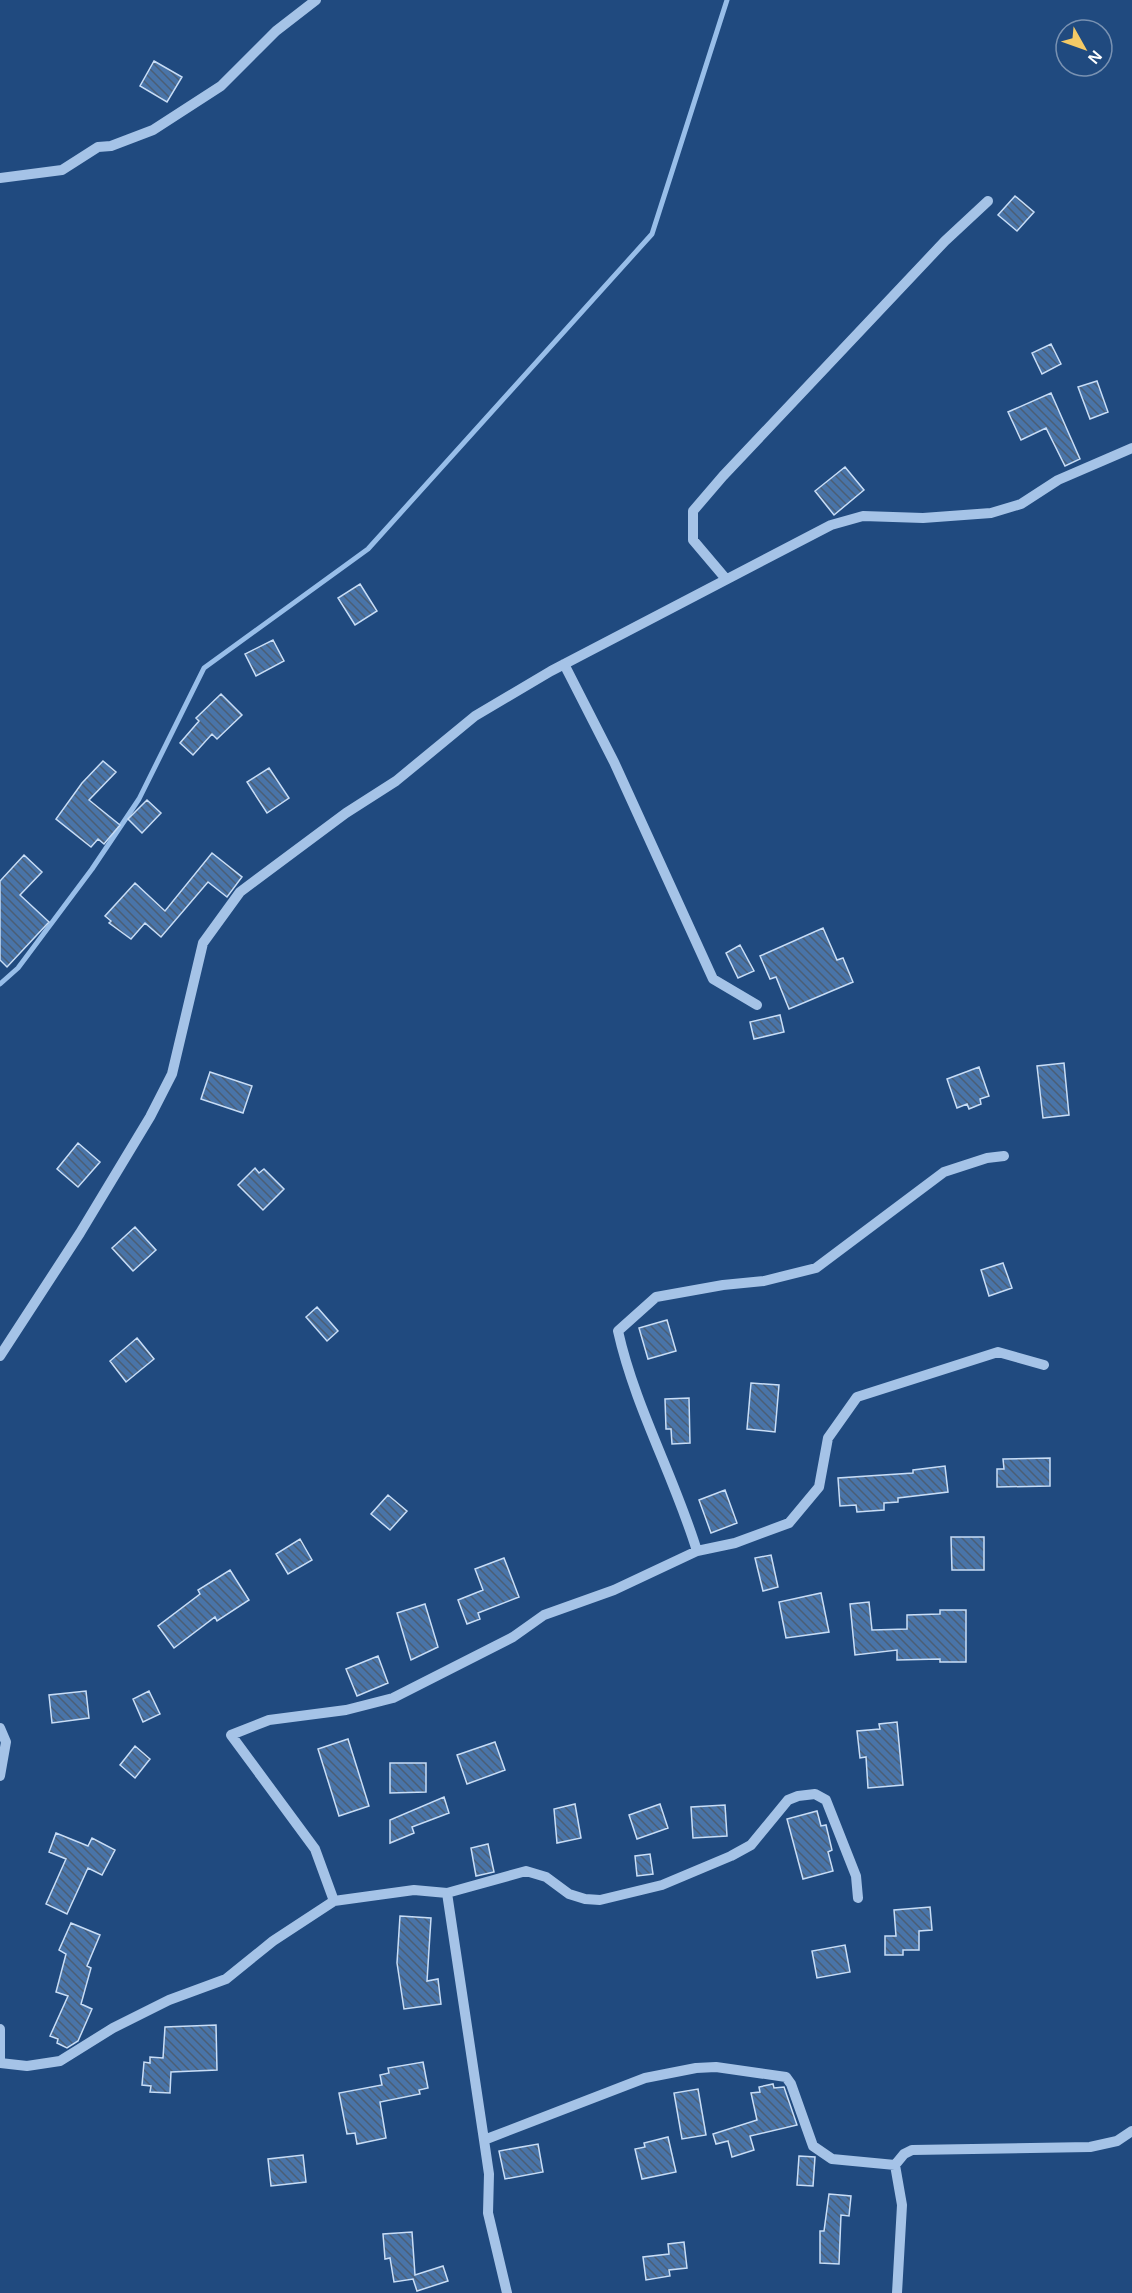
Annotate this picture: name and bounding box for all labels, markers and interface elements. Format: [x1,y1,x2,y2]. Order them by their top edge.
north arrow [1054,18,1114,78]
text: N [1085,47,1105,67]

